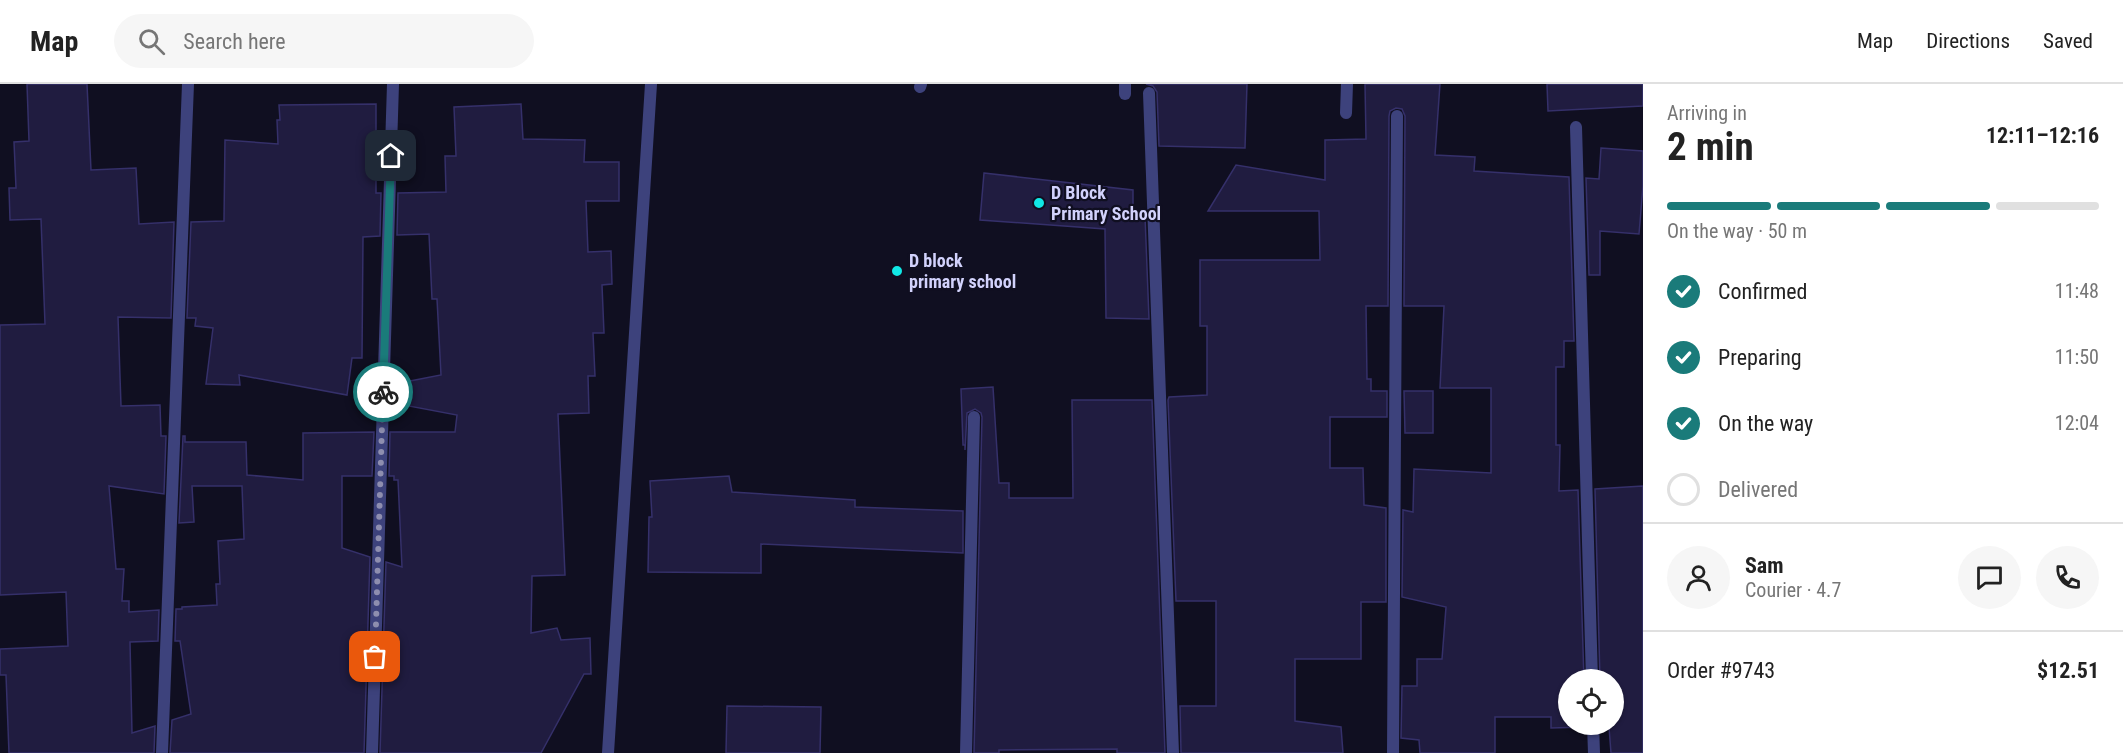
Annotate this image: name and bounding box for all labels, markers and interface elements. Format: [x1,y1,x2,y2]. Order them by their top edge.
search box [114,14,534,68]
text: Map [30,25,78,58]
icon: search [135,25,168,58]
text: Search here [183,29,286,54]
text: Map [1857,29,1893,53]
text: Directions [1926,29,2010,53]
text: Saved [2043,29,2093,53]
text: Arriving in [1667,101,1747,125]
text: 12:11–12:16 [1986,123,2099,148]
text: 2 min [1667,124,1754,170]
pin [365,130,416,181]
icon: home [374,139,407,172]
place label: D Block Primary School [1051,182,1161,224]
marker: D Block Primary School [1032,196,1046,210]
text: On the way · 50 m [1667,219,1807,243]
place label: D block primary school [909,250,1016,292]
marker: D block primary school [890,264,904,278]
icon: check [1667,275,1700,308]
text: Confirmed [1718,279,1807,304]
text: 11:48 [2055,279,2099,303]
icon: check [1667,341,1700,374]
text: Preparing [1718,345,1802,370]
text: 11:50 [2055,345,2099,369]
courier [353,362,413,422]
icon: bike [367,376,400,409]
icon: check [1667,407,1700,440]
text: On the way [1718,411,1813,436]
text: 12:04 [2055,411,2099,435]
text: Delivered [1718,477,1798,502]
button: person [1667,546,1730,609]
button: chat [1958,546,2021,609]
button: phone [2036,546,2099,609]
text: Sam [1745,553,1784,578]
text: Courier · 4.7 [1745,578,1841,602]
pin [349,631,400,682]
icon: bag [358,640,391,673]
text: Order #9743 [1667,658,1775,683]
text: $12.51 [2037,658,2099,683]
map controls [1558,669,1624,735]
button: locate [1558,669,1624,735]

